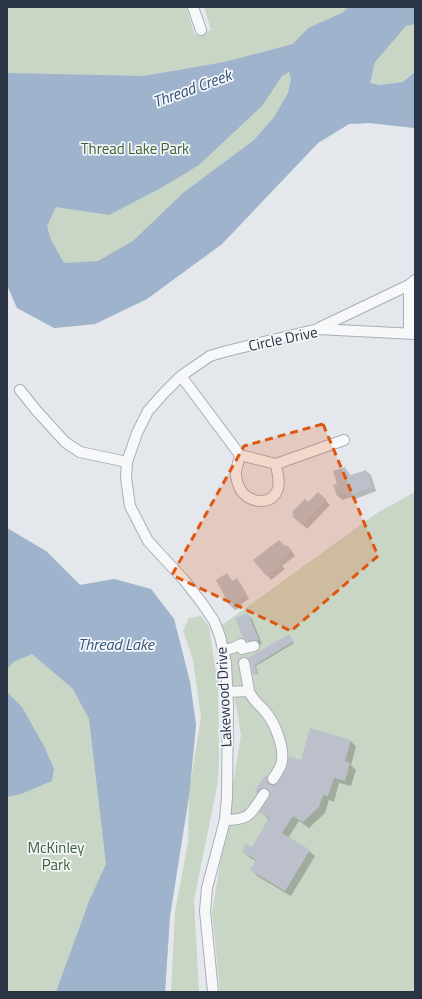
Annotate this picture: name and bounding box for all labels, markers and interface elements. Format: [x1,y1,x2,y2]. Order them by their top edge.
water label: Thread Creek [149,62,236,113]
park label: Thread Lake Park [81,137,189,160]
street label: Circle Drive [246,320,320,357]
water label: Thread Lake [78,632,156,656]
street label: Lakewood Drive [209,646,238,748]
park label: McKinley Park [27,836,85,876]

